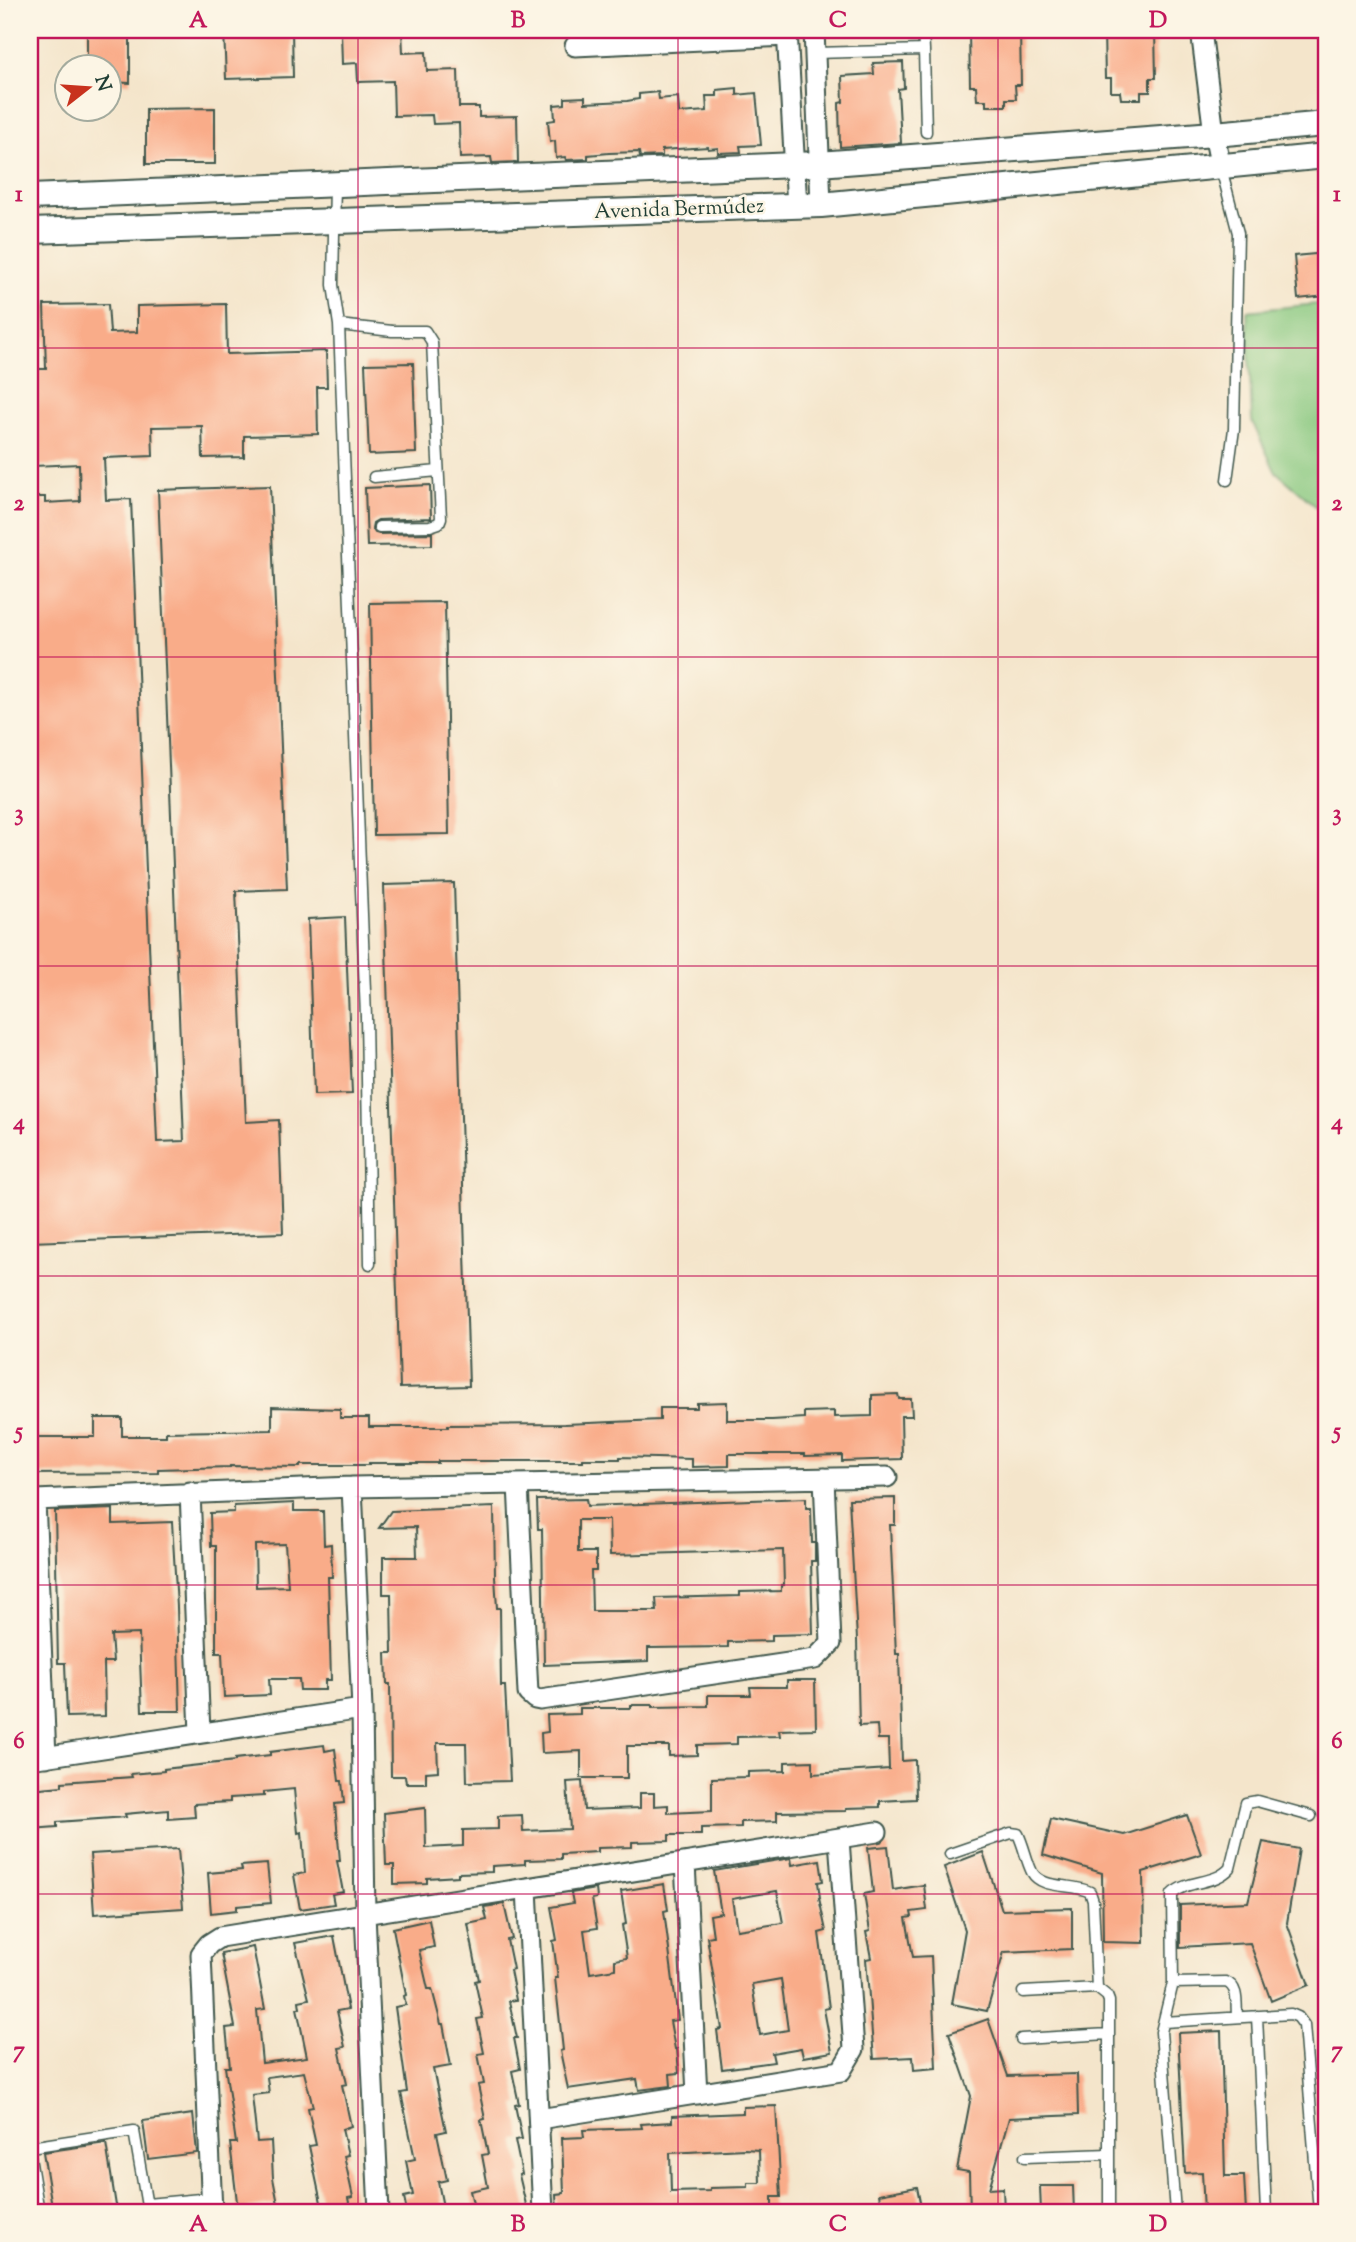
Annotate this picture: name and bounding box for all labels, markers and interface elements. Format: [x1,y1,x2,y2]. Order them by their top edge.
text: A [189,5,208,38]
text: B [511,5,526,38]
text: C [829,5,847,38]
text: D [1149,5,1167,38]
north arrow [52,52,122,122]
text: N [87,73,117,95]
text: 1 [15,179,23,212]
text: 1 [1333,179,1341,212]
street label: Avenida Bermúdez [594,192,764,228]
text: 2 [14,488,25,521]
text: 2 [1332,488,1343,521]
text: 3 [14,798,24,831]
text: 3 [1332,798,1342,831]
text: 4 [12,1107,25,1140]
text: 4 [1330,1107,1343,1140]
text: 5 [13,1416,23,1449]
text: 5 [1331,1416,1341,1449]
text: 6 [13,1726,25,1759]
text: 6 [1331,1726,1343,1759]
text: 7 [13,2035,25,2068]
text: 7 [1331,2035,1343,2068]
text: A [189,2209,208,2242]
text: B [511,2209,526,2242]
text: C [829,2209,847,2242]
text: D [1149,2209,1167,2242]

